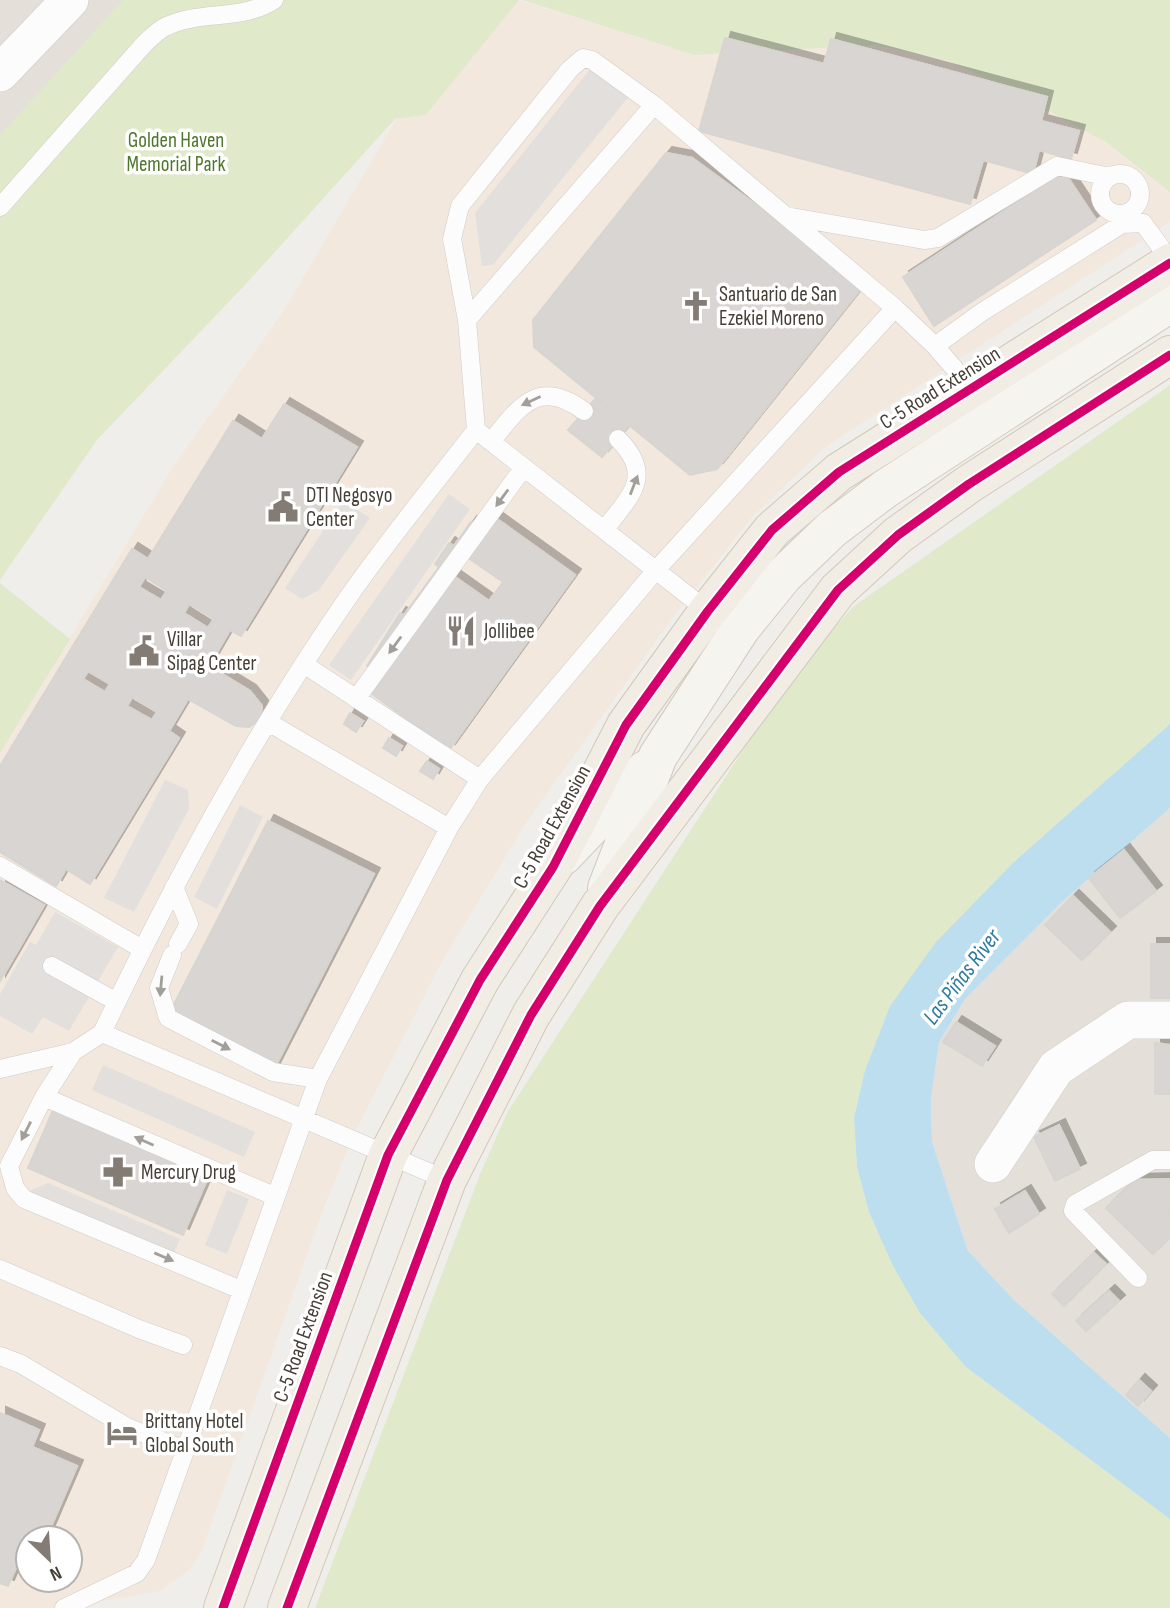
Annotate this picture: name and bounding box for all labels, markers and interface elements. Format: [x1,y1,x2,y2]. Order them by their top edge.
park label: Golden Haven Memorial Park [126,128,226,177]
place label: Santuario de San Ezekiel Moreno [719,282,837,331]
church icon: Santuario de San Ezekiel Moreno [679,289,713,323]
street label: C-5 Road Extension [875,341,1005,435]
one-way arrow [521,396,541,407]
one-way arrow [629,474,640,495]
place label: DTI Negosyo Center [306,483,392,532]
one-way arrow [495,489,509,507]
public building icon: DTI Negosyo Center [266,490,300,524]
restaurant icon: Jollibee [444,614,478,648]
place label: Jollibee [483,619,535,644]
place label: Villar Sipag Center [167,627,257,676]
public building icon: Villar Sipag Center [127,634,161,668]
one-way arrow [387,636,402,654]
street label: C-5 Road Extension [508,761,596,893]
water label: Las Piñas River [917,923,1008,1030]
one-way arrow [156,976,167,998]
one-way arrow [211,1040,231,1051]
one-way arrow [21,1121,32,1141]
one-way arrow [133,1135,154,1146]
pharmacy icon: Mercury Drug [101,1155,135,1189]
place label: Mercury Drug [141,1160,236,1185]
one-way arrow [153,1252,174,1263]
street label: C-5 Road Extension [268,1268,338,1406]
place label: Brittany Hotel Global South [145,1409,243,1458]
hotel icon: Brittany Hotel Global South [105,1416,139,1450]
north arrow [14,1524,84,1594]
text: N [46,1560,65,1586]

